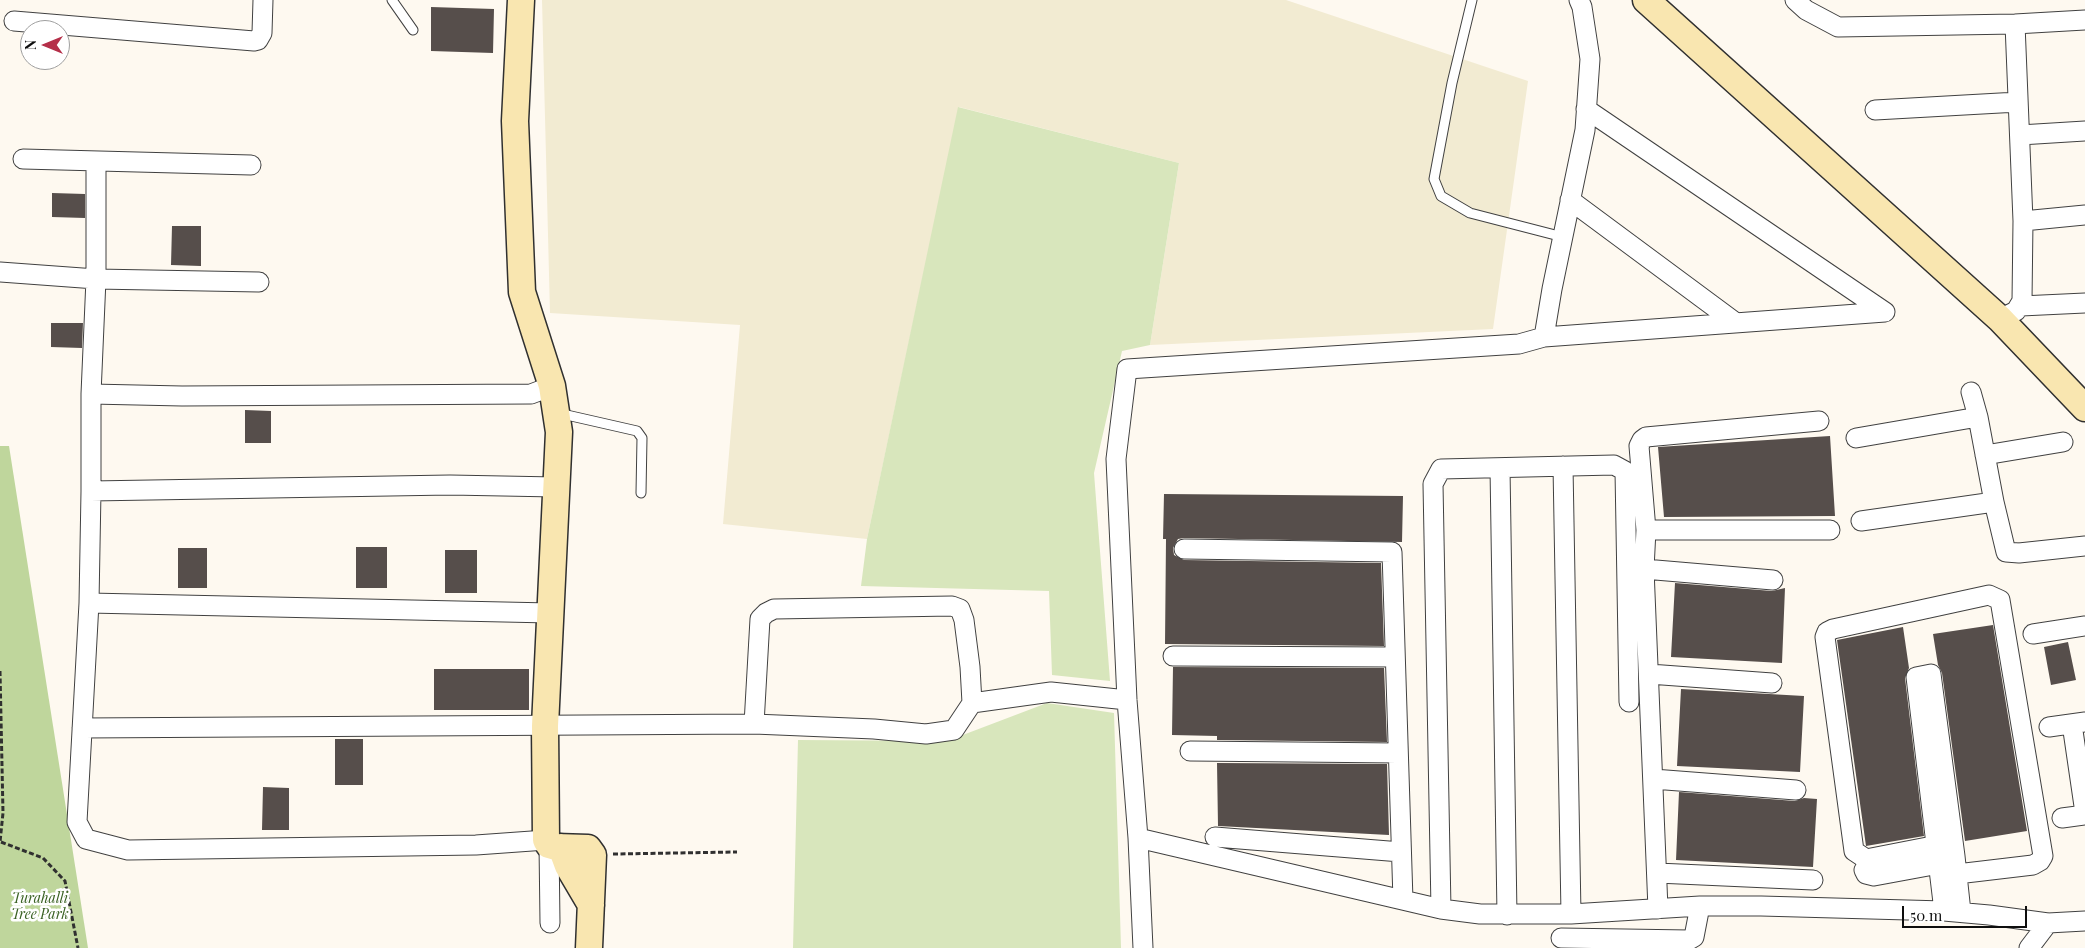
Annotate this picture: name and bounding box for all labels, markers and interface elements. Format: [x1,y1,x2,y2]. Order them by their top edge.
north arrow [20,20,70,70]
text: N [21,40,40,50]
park label: Turahalli Tree Park [11,891,69,924]
scale bar [1905,896,2030,928]
text: 50 m [1910,905,1942,925]

